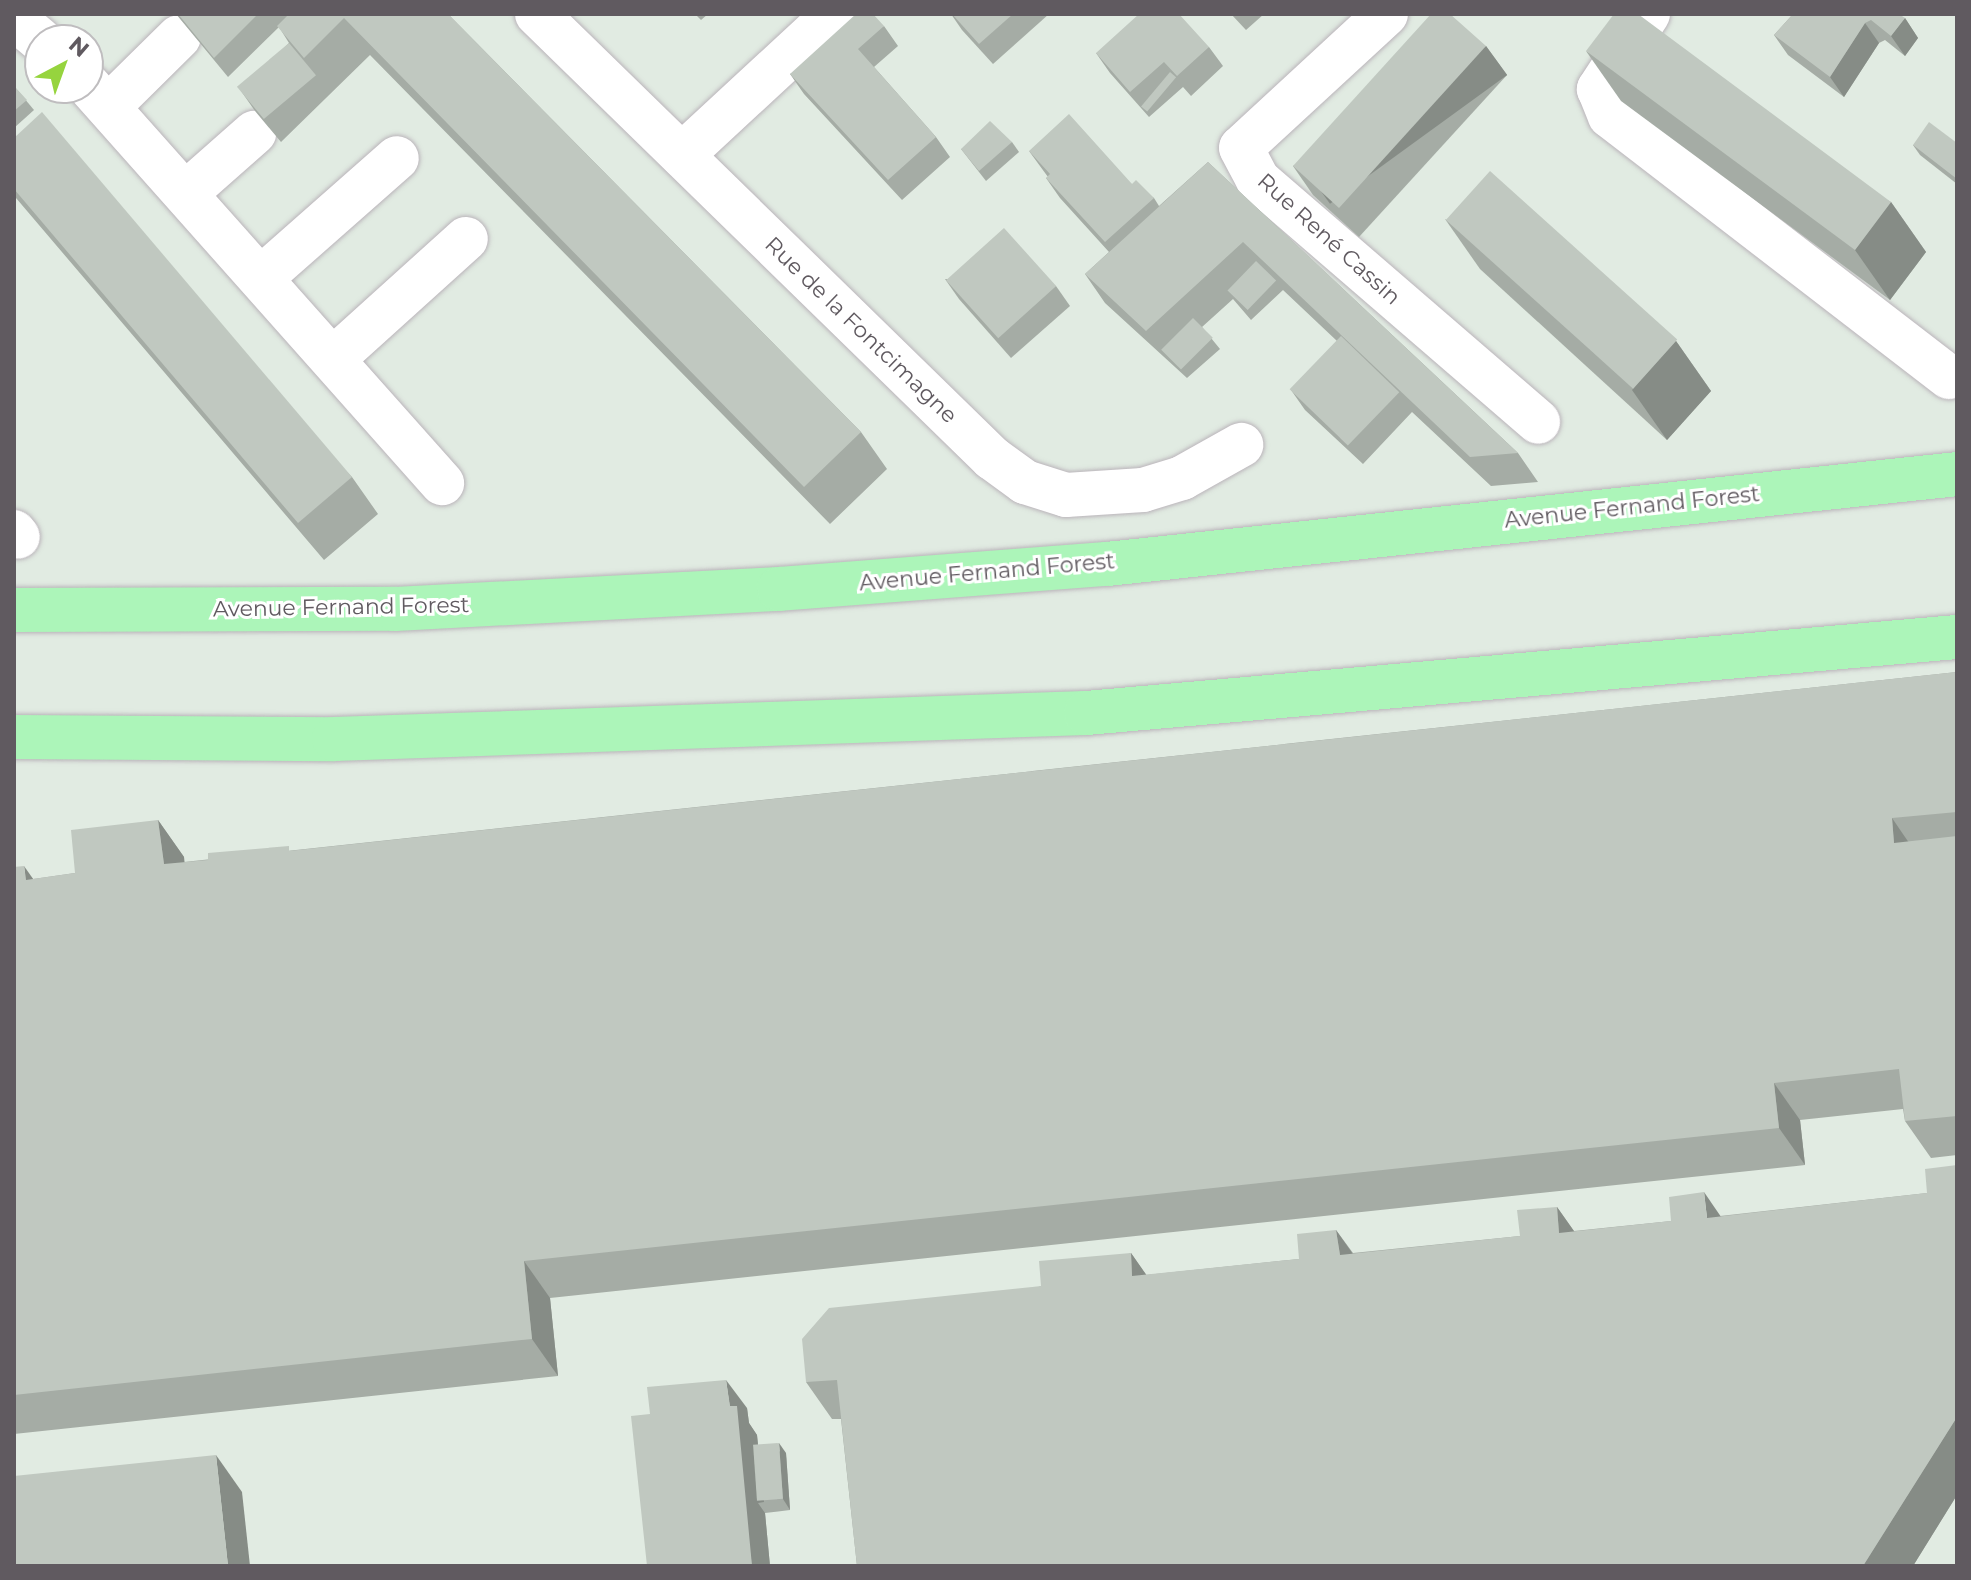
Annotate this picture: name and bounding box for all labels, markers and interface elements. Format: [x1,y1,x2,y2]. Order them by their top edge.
north arrow [24,24,104,104]
text: N [63,31,94,63]
street label: Rue René Cassin [1252,168,1406,310]
street label: Rue de la Fontcimagne [759,231,963,429]
street label: Avenue Fernand Forest [1503,480,1761,534]
street label: Avenue Fernand Forest [858,548,1116,596]
street label: Avenue Fernand Forest [213,592,469,622]

